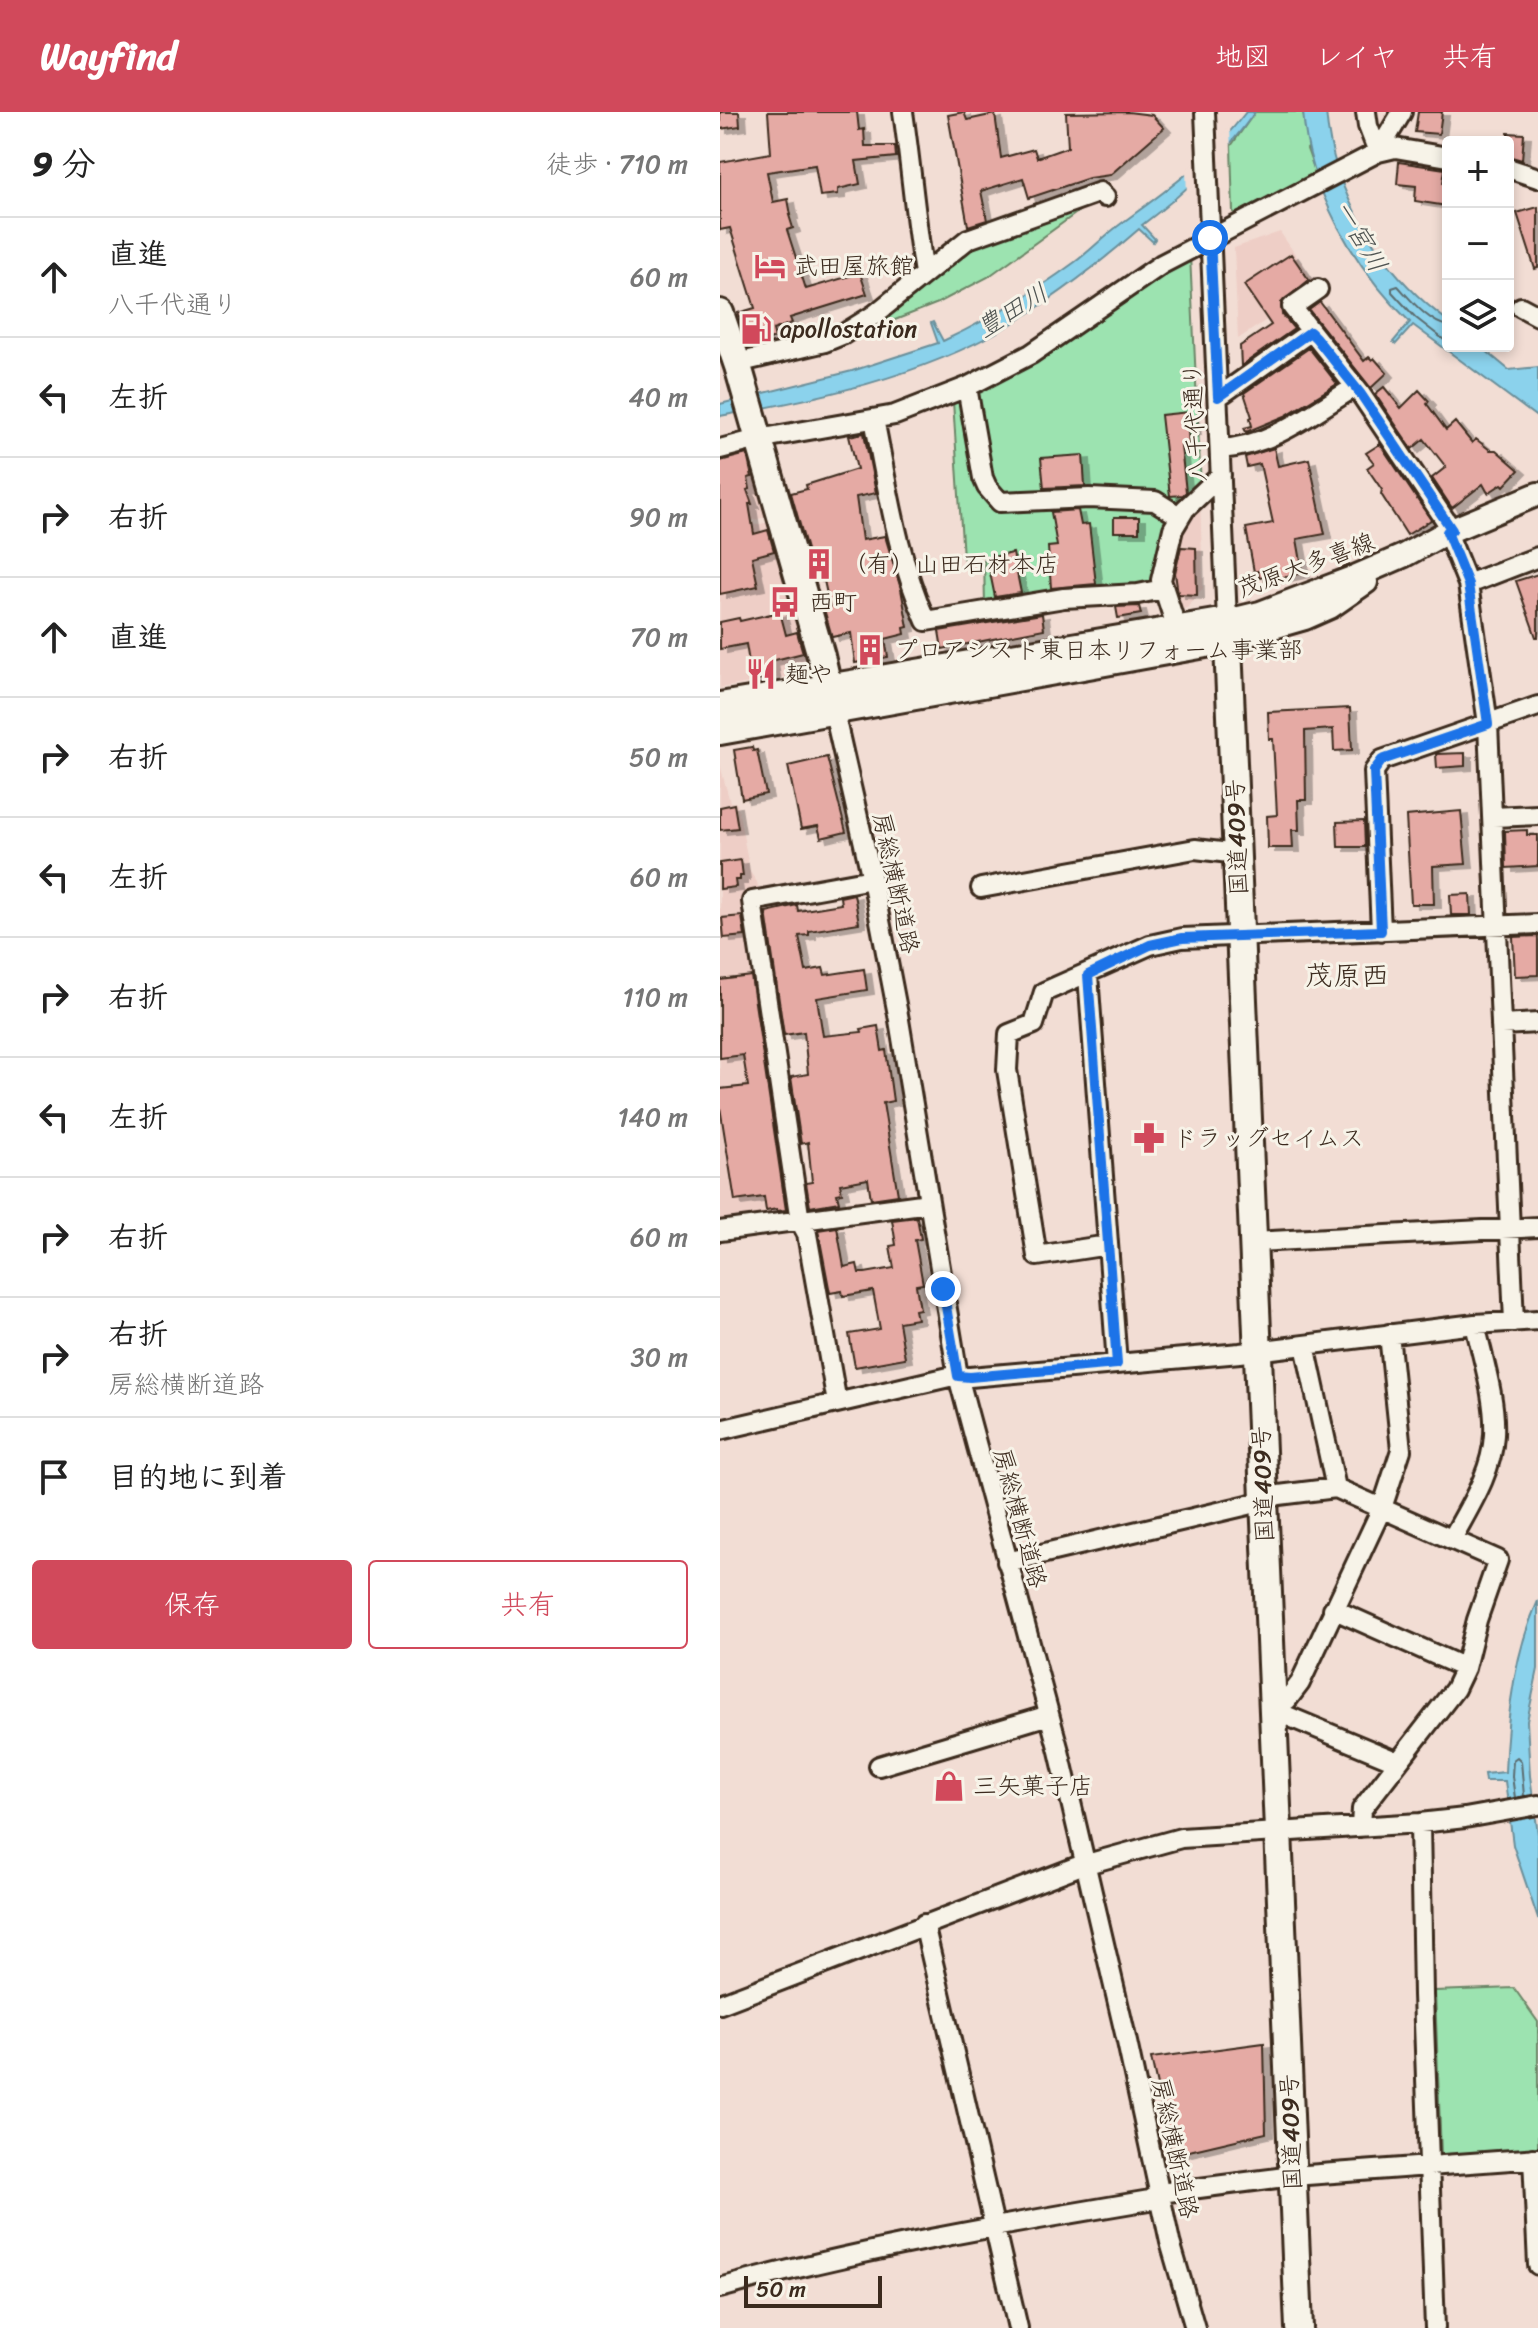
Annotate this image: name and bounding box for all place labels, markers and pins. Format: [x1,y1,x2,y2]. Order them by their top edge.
place label: 武田屋旅館 [794,245,914,287]
hotel icon: 武田屋旅館 [753,249,787,283]
place label: apollostation [780,308,917,350]
fuel station icon: apollostation [739,312,773,346]
place label: （有）山田石材本店 [843,543,1059,585]
building icon: （有）山田石材本店 [802,547,836,581]
place label: 西町 [809,581,857,623]
bus stop icon: 西町 [768,585,802,619]
place label: プロアシスト東日本リフォーム事業部 [894,629,1302,671]
building icon: プロアシスト東日本リフォーム事業部 [853,633,887,667]
place label: 麺や [785,653,833,695]
restaurant icon: 麺や [744,657,778,691]
place label: ドラッグセイムス [1173,1117,1364,1159]
pharmacy icon: ドラッグセイムス [1132,1121,1166,1155]
place label: 三矢菓子店 [973,1765,1093,1807]
shop icon: 三矢菓子店 [932,1769,966,1803]

